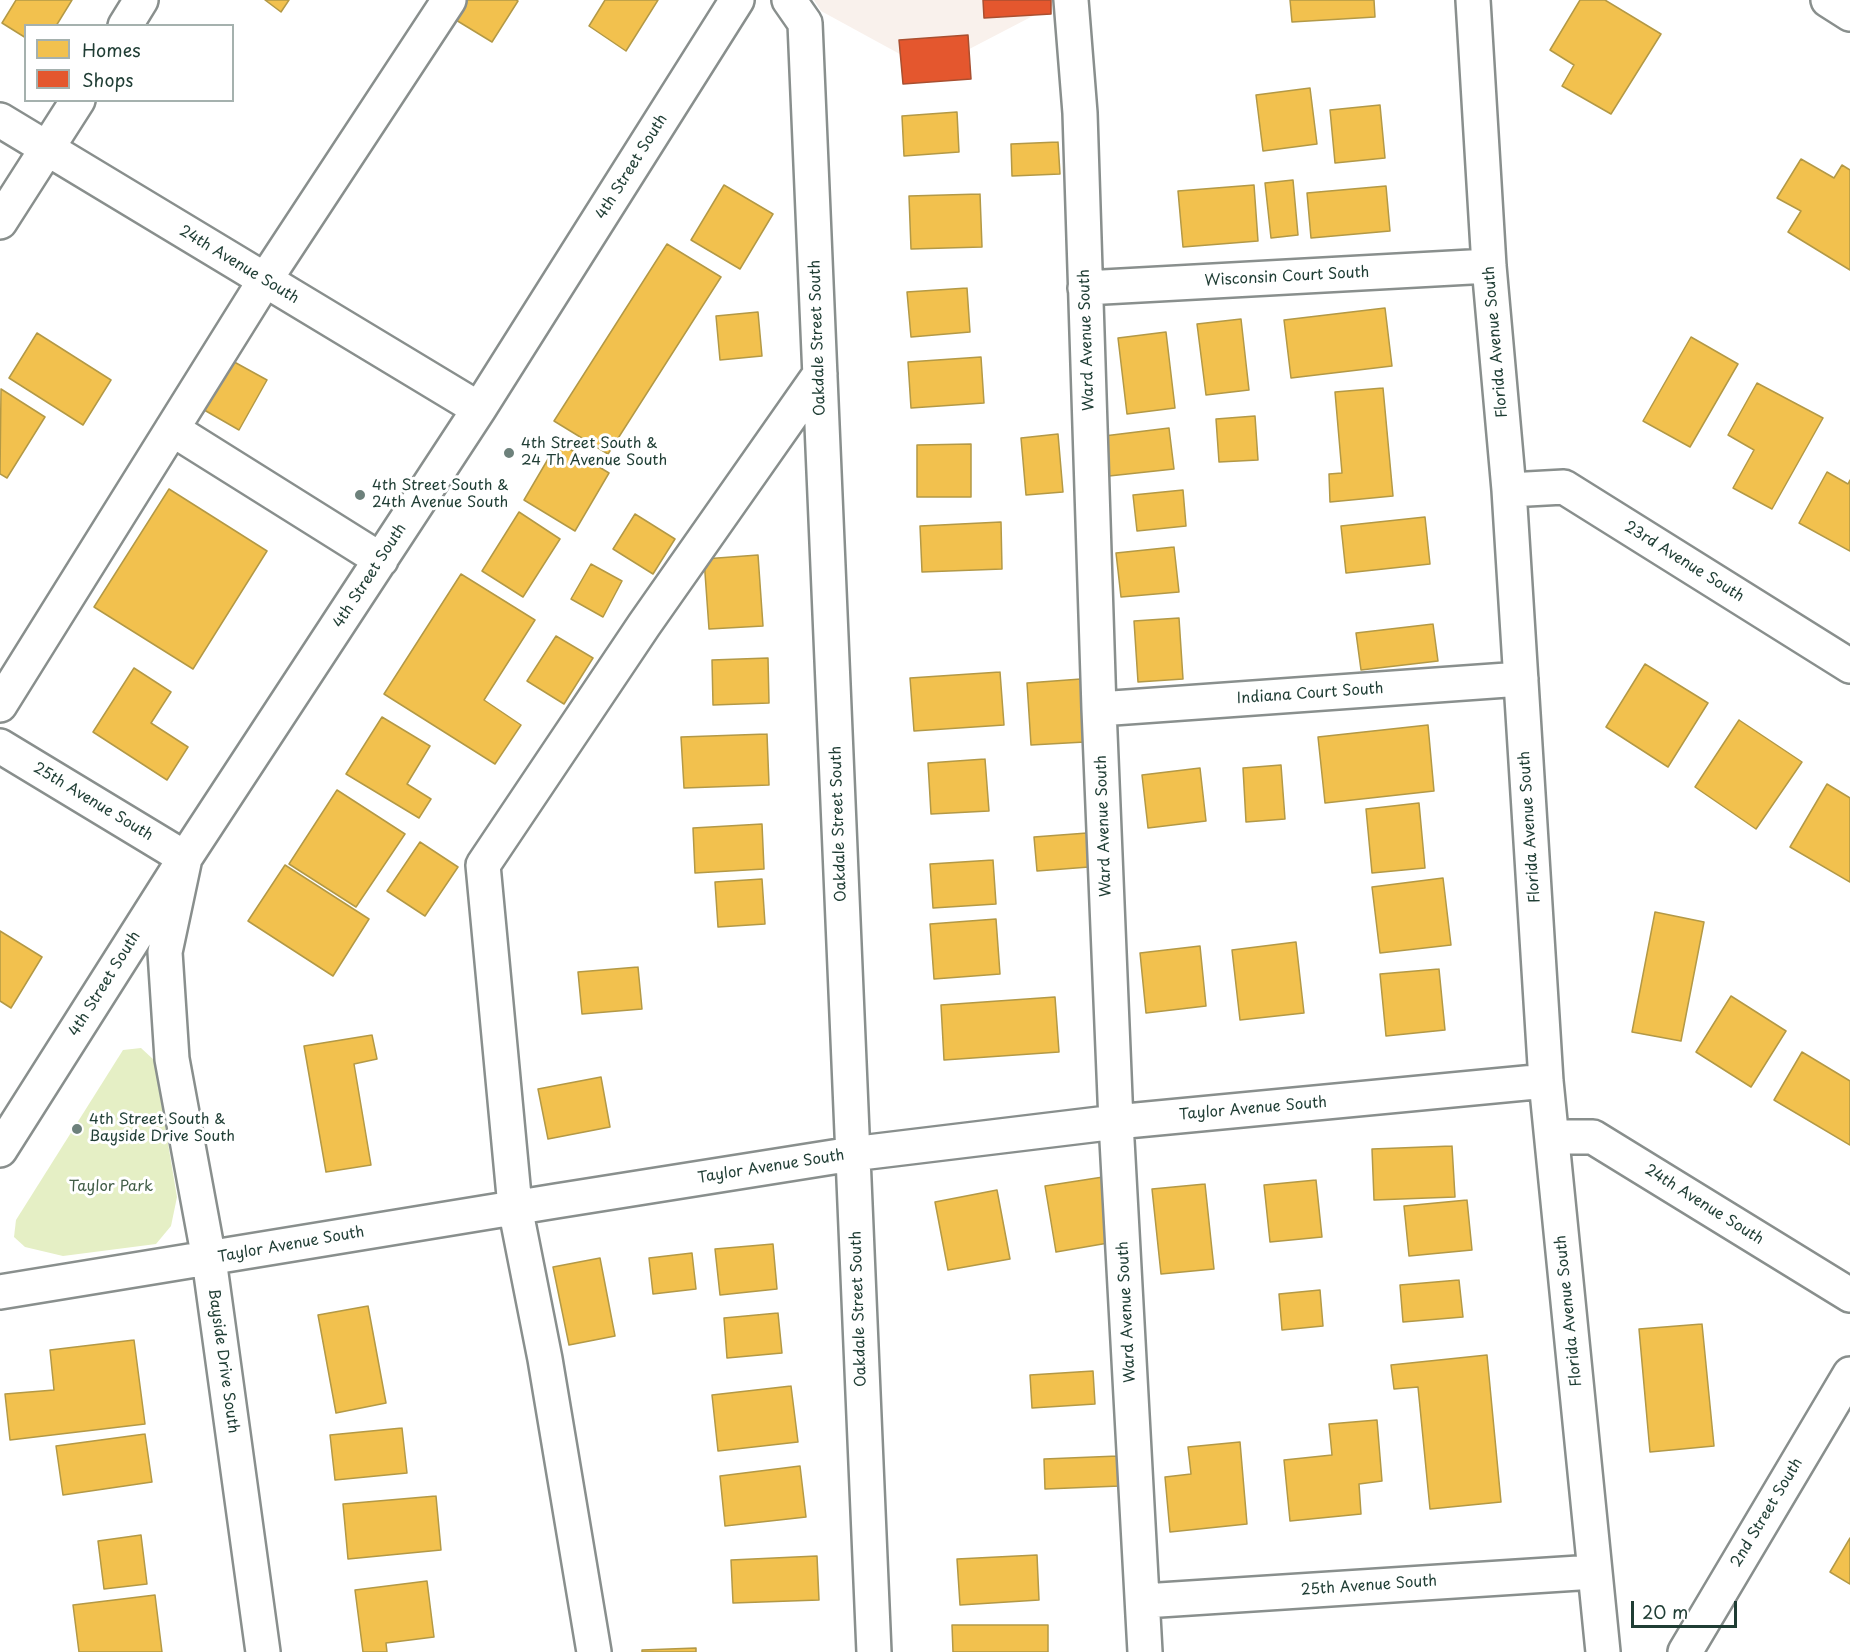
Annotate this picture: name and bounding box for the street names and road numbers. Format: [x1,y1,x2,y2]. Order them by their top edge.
street label: 4th Street South [592,111,672,223]
street label: 24th Avenue South [176,222,302,308]
street label: Oakdale Street South [806,260,830,416]
street label: Wisconsin Court South [1204,264,1370,290]
street label: Florida Avenue South [1480,265,1512,419]
street label: Ward Avenue South [1076,269,1098,411]
street label: 23rd Avenue South [1621,518,1747,606]
street label: 4th Street South [330,521,410,631]
street label: Indiana Court South [1236,680,1384,708]
street label: Oakdale Street South [827,746,851,902]
street label: Florida Avenue South [1516,750,1544,904]
street label: Ward Avenue South [1093,755,1115,897]
street label: 25th Avenue South [30,759,156,845]
street label: 4th Street South [65,928,145,1040]
street label: Taylor Avenue South [1178,1094,1328,1124]
street label: Taylor Avenue South [696,1147,846,1187]
street label: 24th Avenue South [1641,1161,1767,1249]
street label: Taylor Avenue South [216,1223,366,1267]
street label: Oakdale Street South [847,1231,871,1387]
street label: Florida Avenue South [1552,1234,1586,1388]
street label: Ward Avenue South [1114,1241,1140,1383]
street label: Bayside Drive South [204,1287,242,1435]
street label: 2nd Street South [1727,1455,1807,1571]
street label: 25th Avenue South [1300,1572,1438,1600]

